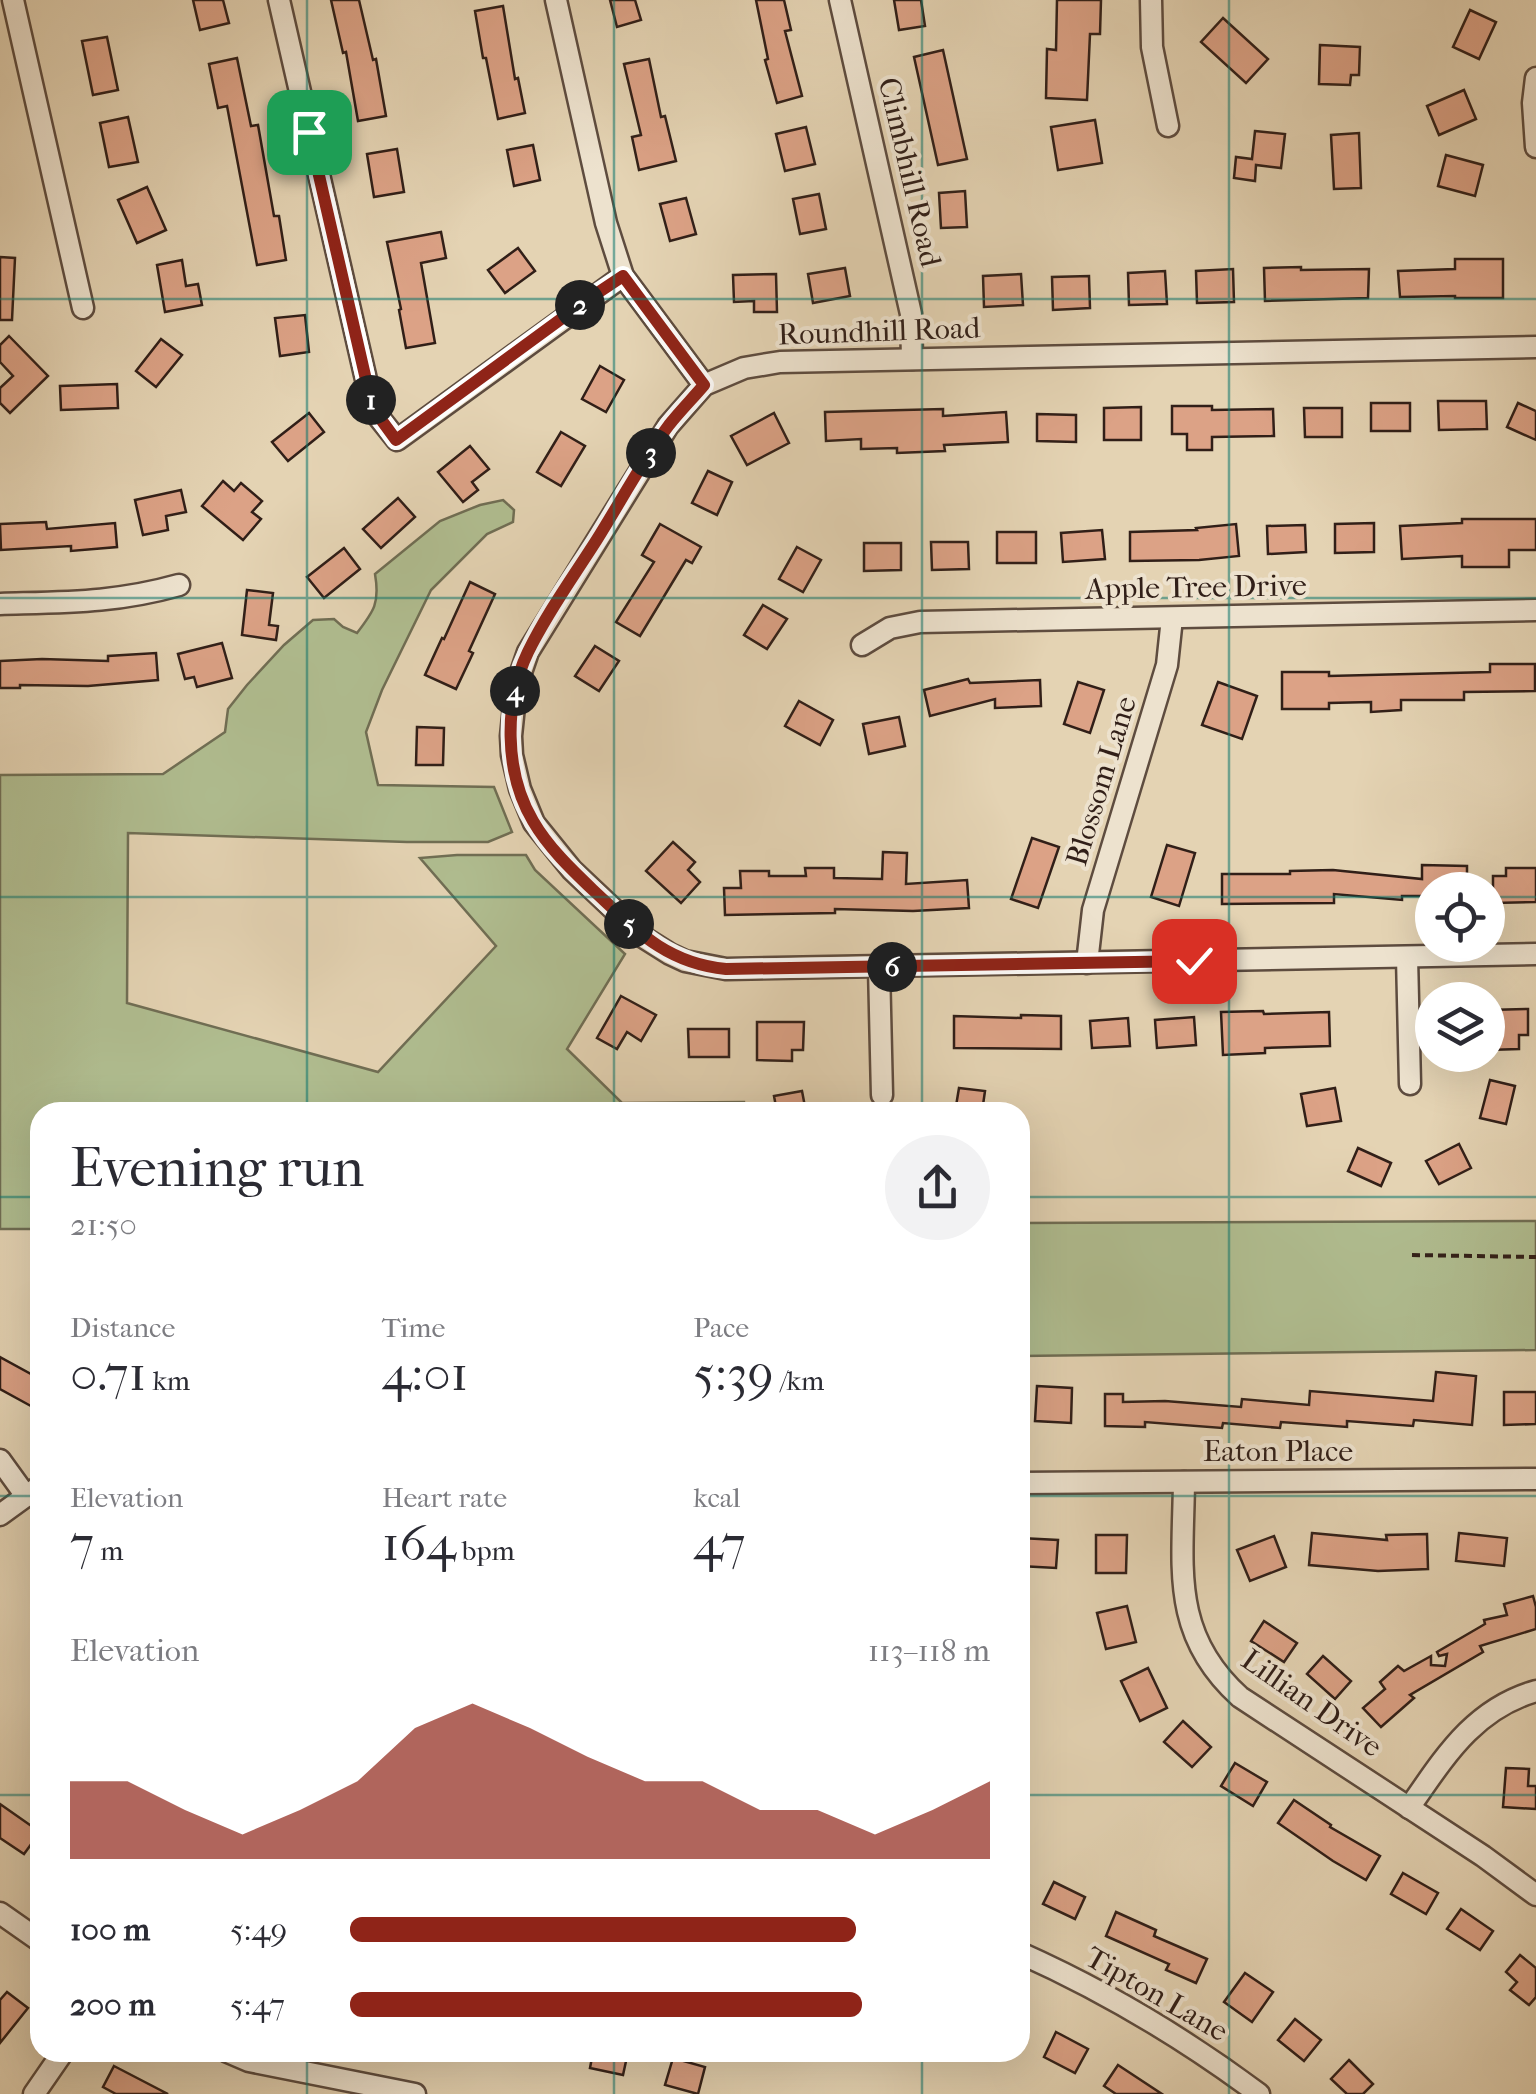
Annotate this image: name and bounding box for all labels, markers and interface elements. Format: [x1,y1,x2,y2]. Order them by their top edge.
street label: Climbhill Road [871,74,948,271]
pin [267,90,352,175]
icon: arrive [282,105,337,160]
pin: 2 [555,280,605,330]
text: 2 [573,288,587,321]
street label: Roundhill Road [777,310,981,353]
pin: 1 [346,375,396,425]
text: 1 [366,383,376,416]
pin: 3 [626,428,676,478]
text: 3 [645,436,657,469]
street label: Apple Tree Drive [1084,568,1307,607]
pin: 4 [490,666,540,716]
text: 4 [507,674,523,707]
street label: Blossom Lane [1059,692,1144,870]
map controls [1415,872,1505,1072]
button: locate [1415,872,1505,962]
pin: 5 [604,899,654,949]
text: 5 [623,907,635,940]
pin [1152,919,1237,1004]
icon: check [1167,934,1222,989]
pin: 6 [867,942,917,992]
text: 6 [884,950,900,983]
button: layers [1415,982,1505,1072]
button: share [885,1135,990,1240]
text: Evening run [70,1136,364,1200]
text: 21:50 [70,1206,137,1243]
text: Distance [70,1311,175,1344]
text: Time [382,1311,445,1344]
text: Pace [693,1311,749,1344]
text: 0.71 [70,1344,146,1403]
text: 4:01 [382,1344,468,1403]
text: 5:39 [693,1344,774,1403]
text: km [146,1364,190,1397]
text: /km [774,1364,824,1397]
street label: Eaton Place [1203,1434,1353,1469]
text: Elevation [70,1481,183,1514]
text: Heart rate [382,1481,507,1514]
text: kcal [693,1481,740,1514]
text: 7 [70,1514,94,1573]
text: 164 [382,1514,456,1573]
text: 47 [693,1514,746,1573]
text: m [94,1534,123,1567]
text: bpm [456,1534,515,1567]
text: Elevation [70,1632,199,1669]
text: 113–118 m [868,1632,990,1669]
street label: Lillian Drive [1235,1642,1389,1765]
text: 100 m [70,1911,150,1948]
text: 5:49 [230,1911,287,1948]
street label: Tipton Lane [1079,1940,1234,2049]
text: 200 m [70,1986,155,2023]
text: 5:47 [230,1986,285,2023]

